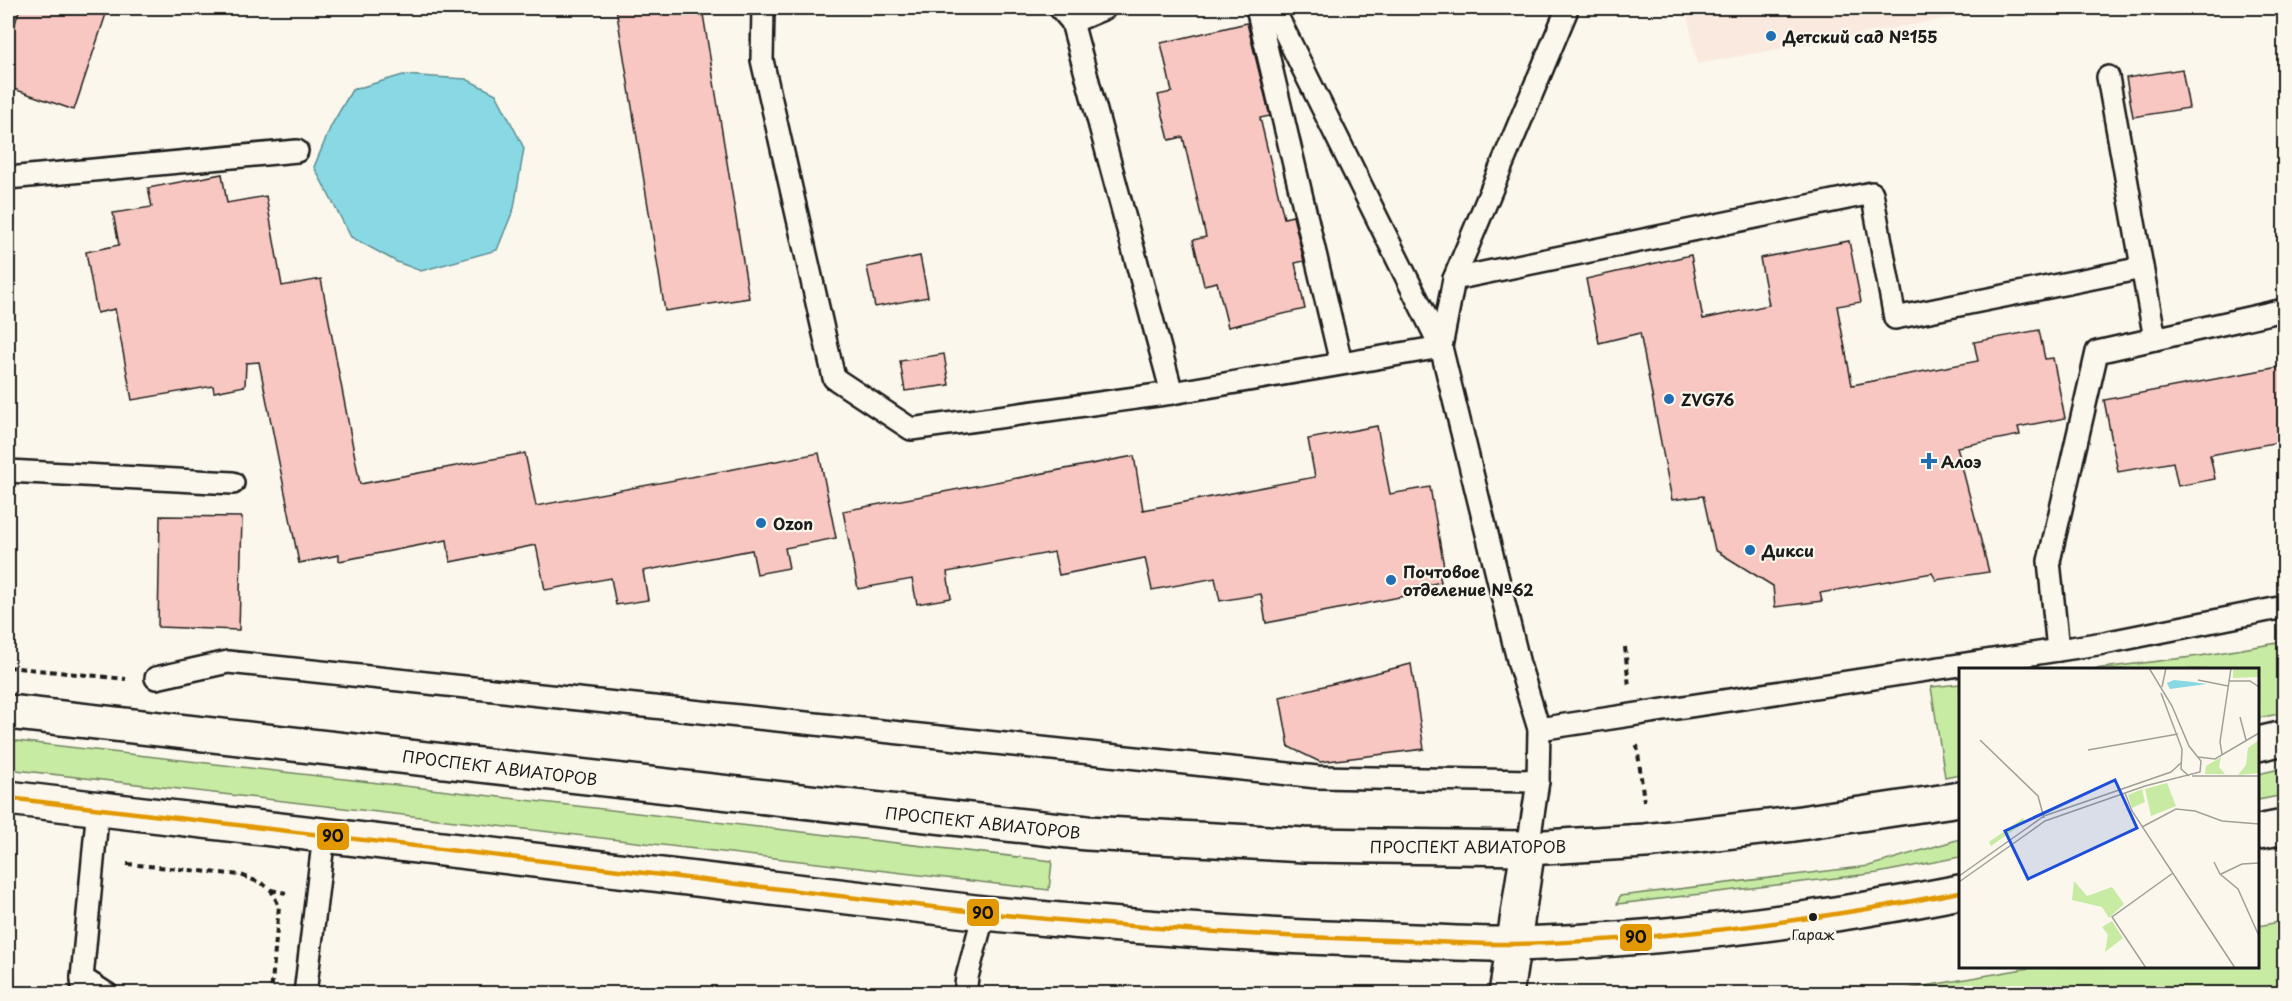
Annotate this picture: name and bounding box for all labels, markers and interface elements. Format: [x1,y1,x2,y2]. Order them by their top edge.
place label: Детский сад №155 [1782,24,1938,48]
marker: Детский сад №155 [1764,29,1778,43]
place label: ZVG76 [1681,387,1734,411]
marker: ZVG76 [1662,392,1676,406]
place label: Алоэ [1941,449,1981,473]
marker: Алоэ [1922,454,1936,468]
place label: Ozon [773,511,813,535]
marker: Ozon [754,516,768,530]
place label: Дикси [1761,538,1814,562]
marker: Дикси [1743,543,1757,557]
place label: Почтовое отделение №62 [1403,559,1534,601]
marker: Почтовое отделение №62 [1384,573,1398,587]
inset map [1959,668,2259,968]
street label: ПРОСПЕКТ АВИАТОРОВ [401,743,599,791]
street label: ПРОСПЕКТ АВИАТОРОВ [884,800,1082,844]
line badge: 90 [316,822,350,851]
text: 90 [322,823,344,847]
street label: ПРОСПЕКТ АВИАТОРОВ [1370,834,1566,858]
line badge: 90 [966,898,1000,927]
text: 90 [972,900,994,924]
marker: Гараж [1807,911,1819,923]
line badge: 90 [1619,923,1653,952]
text: 90 [1625,924,1647,948]
place label: Гараж [1792,924,1835,945]

